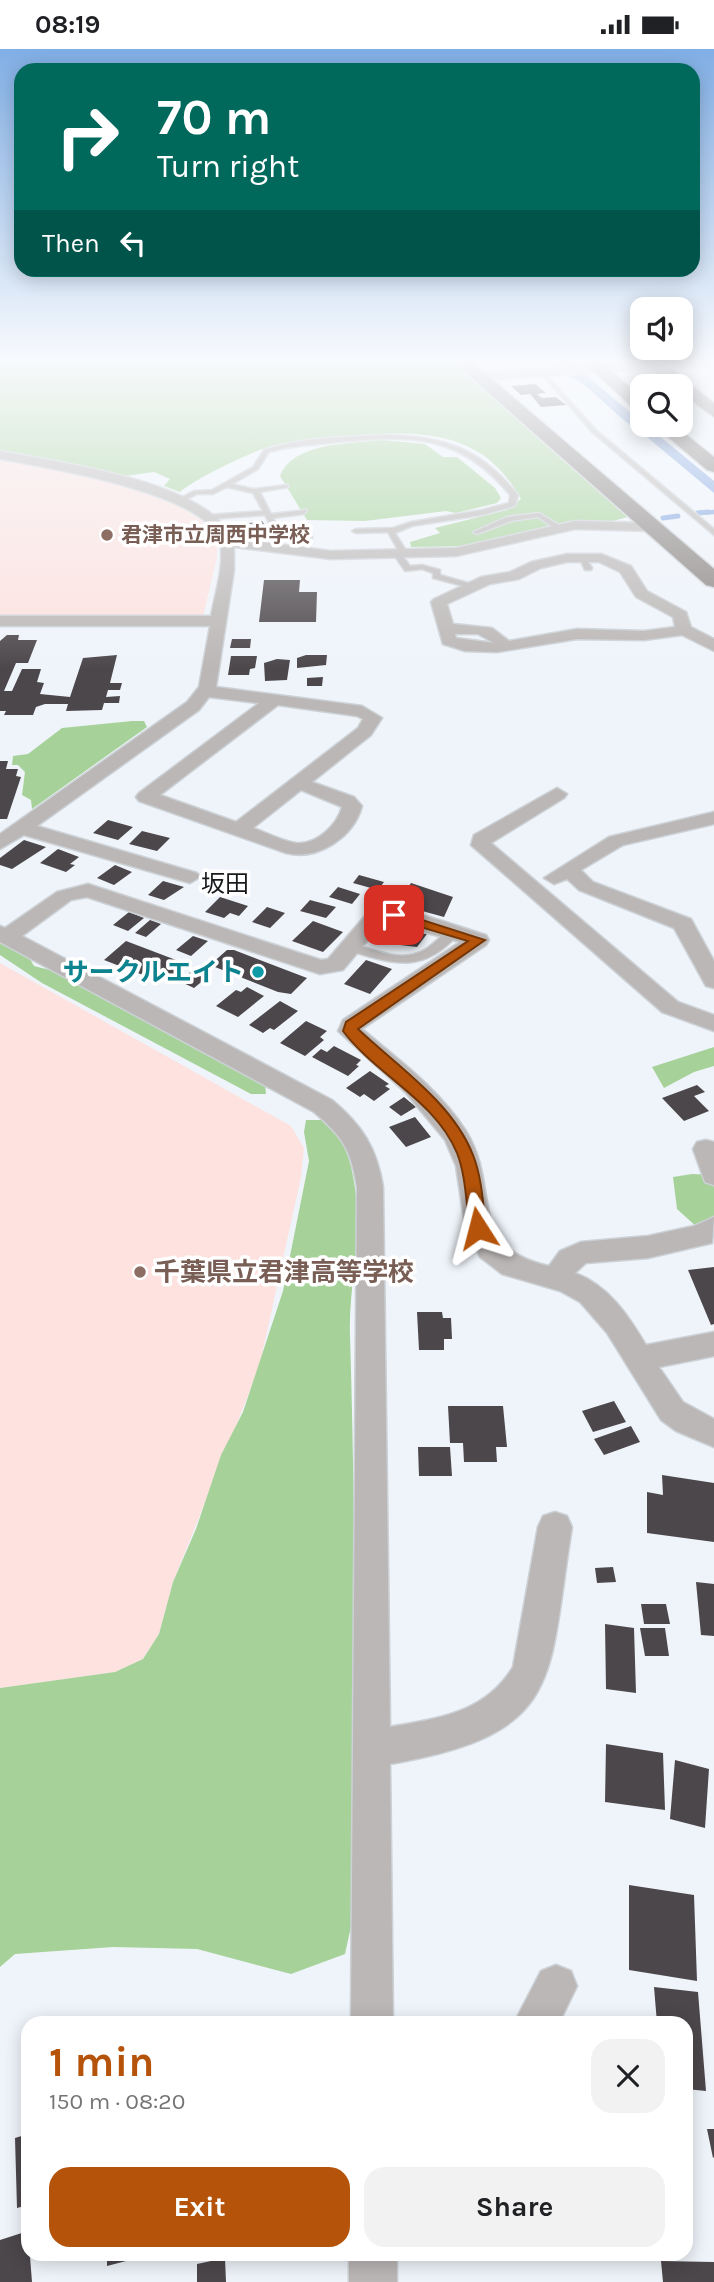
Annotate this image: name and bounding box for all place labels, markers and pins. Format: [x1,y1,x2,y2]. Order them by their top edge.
place label: 君津市立周西中学校 [121,523,310,547]
marker: 君津市立周西中学校 [99,527,115,543]
pin [364,885,424,945]
place label: サークルエイト [63,957,244,988]
marker: サークルエイト [250,964,266,980]
place label: 千葉県立君津高等学校 [154,1257,414,1288]
marker: 千葉県立君津高等学校 [132,1264,148,1280]

